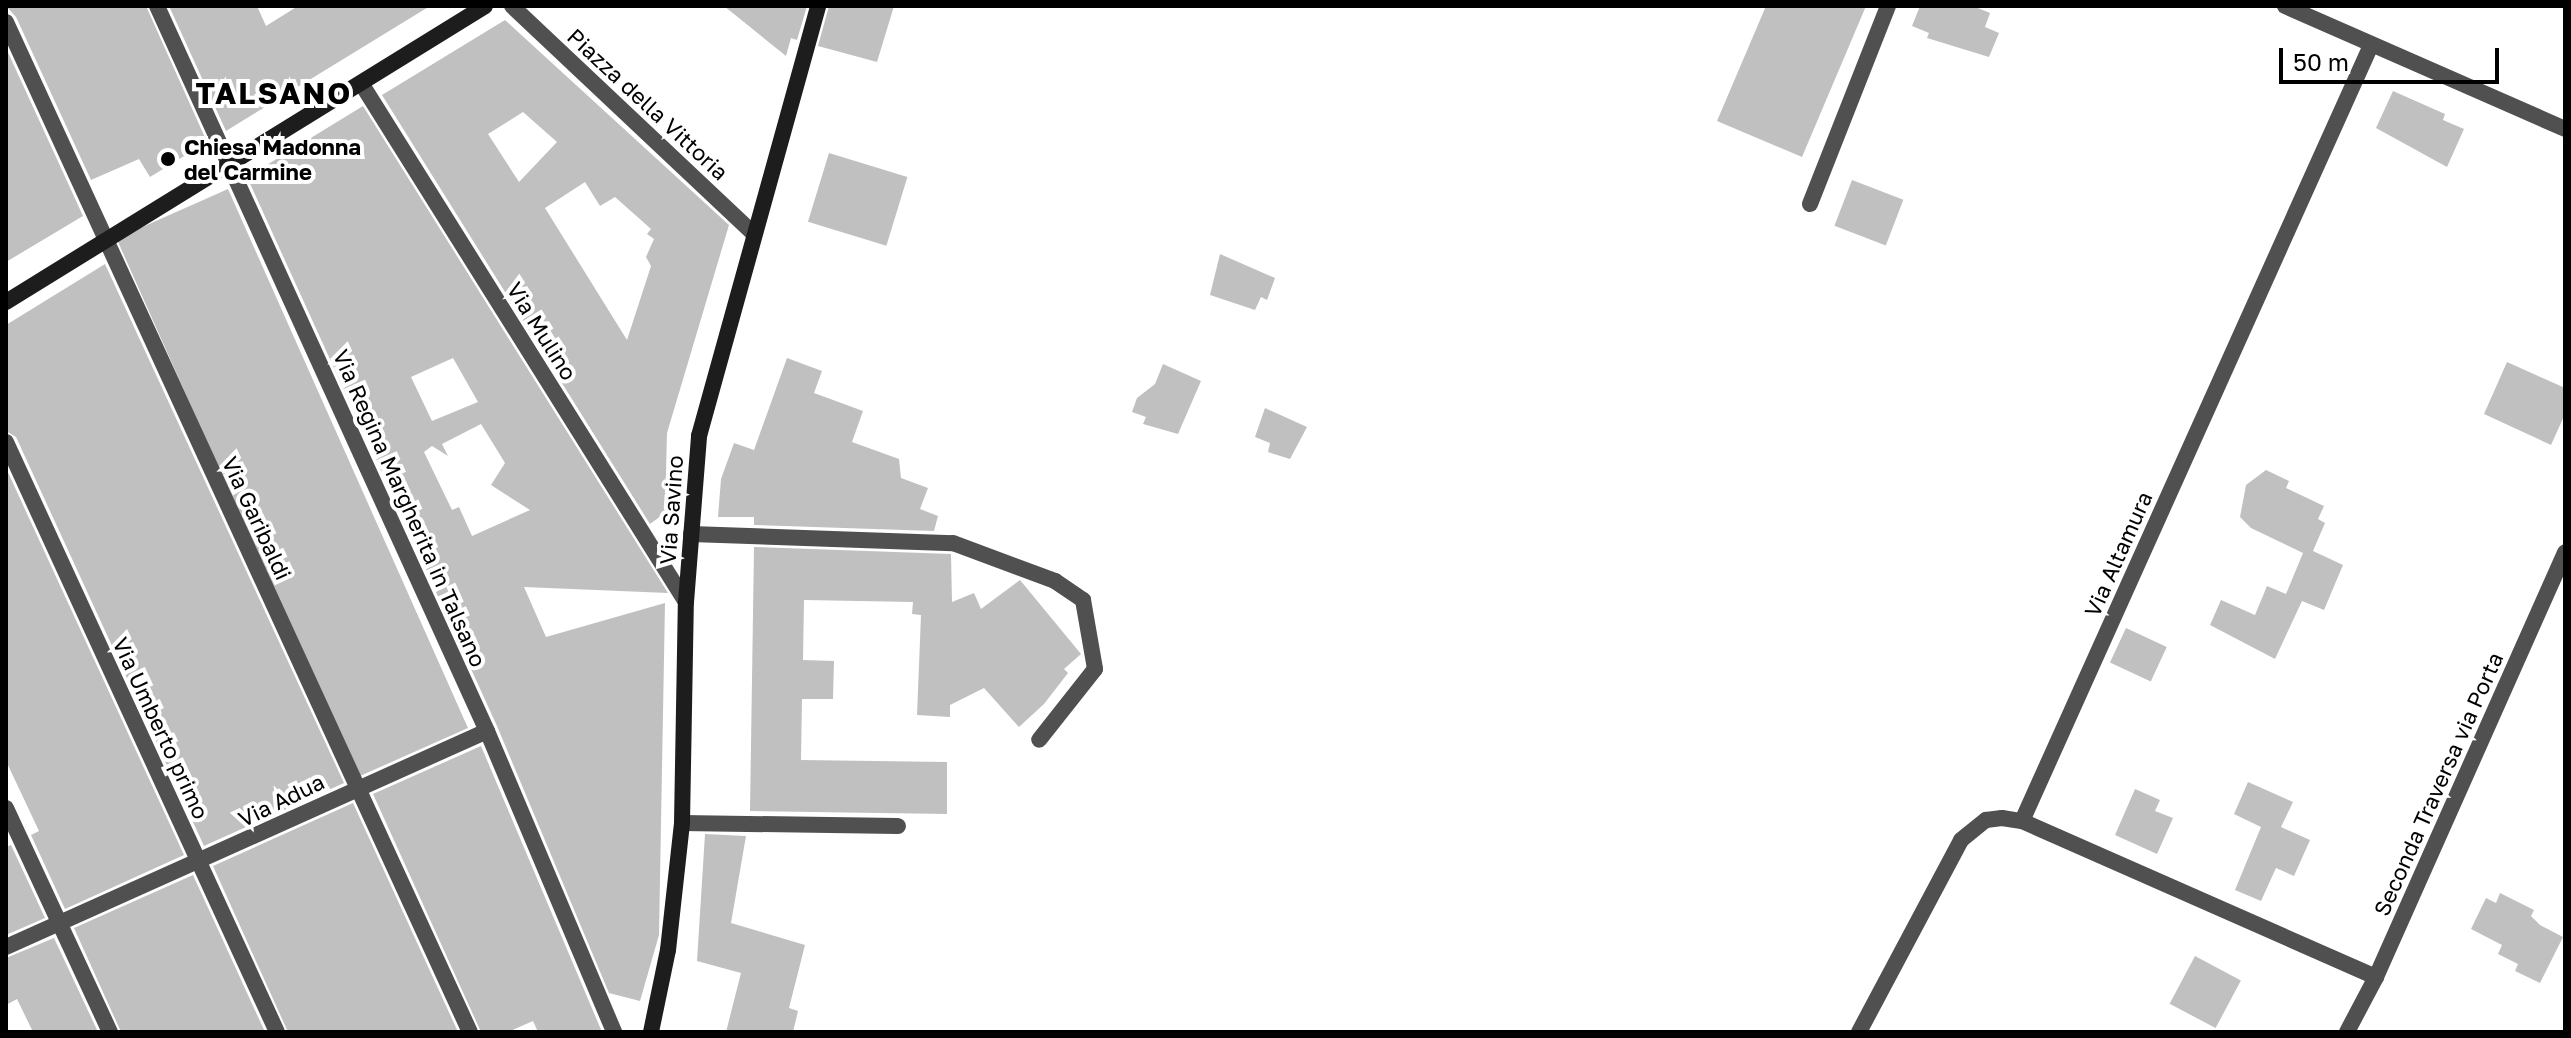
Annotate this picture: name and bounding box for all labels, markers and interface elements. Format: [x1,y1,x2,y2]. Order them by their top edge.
street label: Piazza della Vittoria [562,23,734,185]
scale bar [2283,32,2503,82]
text: 50 m [2293,47,2349,76]
district label: TALSANO [196,75,352,111]
place label: Chiesa Madonna del Carmine [184,133,361,184]
marker: Chiesa Madonna del Carmine [159,150,177,168]
street label: Via Mulino [502,277,582,385]
street label: Via Regina Margherita in Talsano [328,345,492,671]
street label: Via Garibaldi [217,452,297,584]
street label: Via Savino [654,454,688,566]
street label: Via Altamura [2079,487,2157,621]
street label: Via Umberto primo [107,633,215,823]
street label: Seconda Traversa via Porta [2368,648,2508,920]
street label: Via Adua [234,768,328,832]

